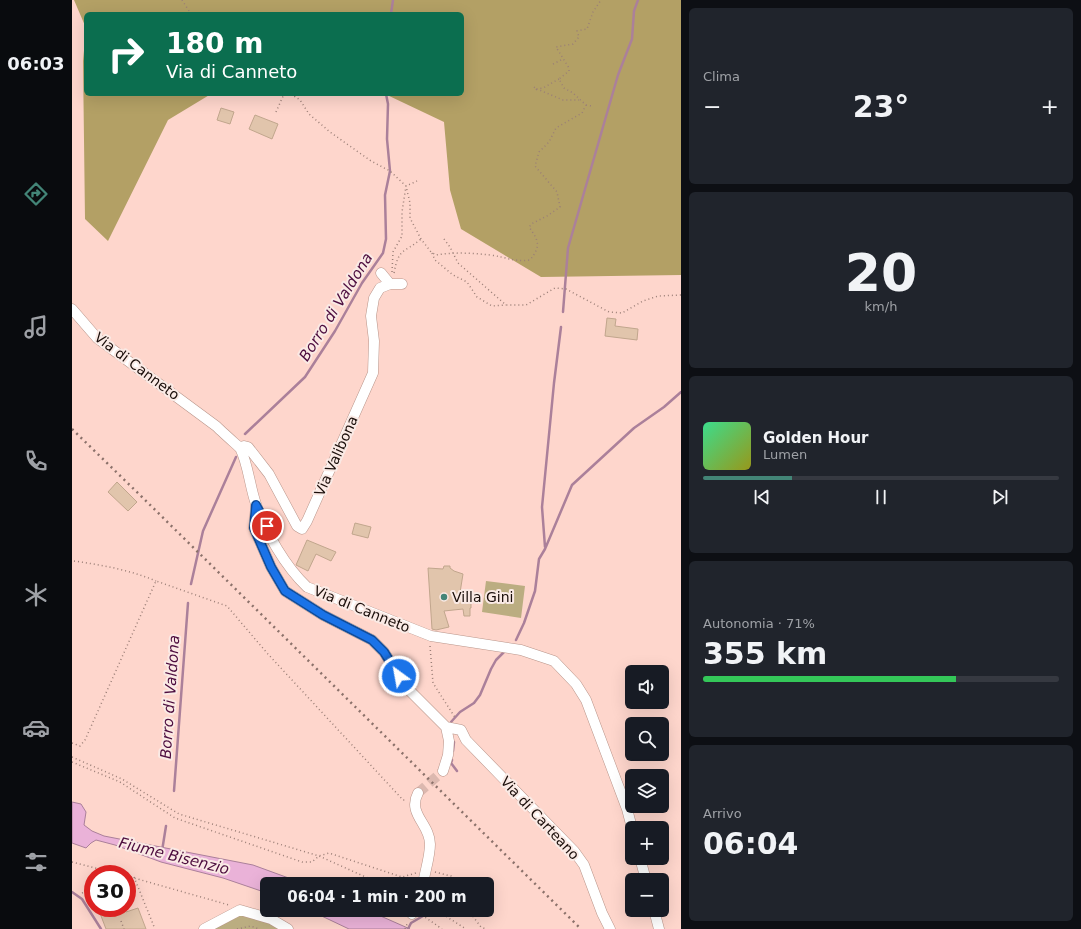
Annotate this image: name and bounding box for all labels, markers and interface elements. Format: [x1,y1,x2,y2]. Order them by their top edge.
text: 180 m [166,27,263,60]
icon: right [100,28,152,80]
text: 06:03 [7,53,65,74]
text: Via di Canneto [166,61,297,82]
text: Clima [703,69,740,84]
text: 23° [853,89,909,124]
text: − [703,94,721,119]
text: + [1041,94,1059,119]
icon: directions [22,180,50,208]
text: 20 [845,243,917,303]
water label: Borro di Valdona [295,250,377,364]
text: km/h [865,299,897,314]
icon: music [22,313,50,341]
street label: Via di Canneto [91,329,183,403]
street label: Via Valibona [311,413,361,499]
text: Golden Hour [763,429,869,447]
icon: phone [22,447,50,475]
text: Lumen [763,447,807,462]
icon: previous [751,486,773,508]
icon: pause [870,486,892,508]
icon: next [989,486,1011,508]
pin [250,509,284,543]
icon: arrive [256,515,278,537]
icon: climate [22,581,50,609]
street label: Via di Canneto [312,582,412,636]
place label: Villa Gini [452,589,513,605]
marker: Villa Gini [439,592,449,602]
text: Autonomia · 71% [703,616,815,631]
water label: Borro di Valdona [157,634,183,760]
text: 355 km [703,636,827,671]
position arrow [378,655,420,697]
map controls [625,665,669,917]
button: sound [625,665,669,709]
icon: car [22,714,50,742]
button: search [625,717,669,761]
button: layers [625,769,669,813]
street label: Via di Carteano [497,773,583,863]
text: Arrivo [703,806,742,821]
button: + [625,821,669,865]
text: 06:04 [703,826,799,861]
water label: Fiume Bisenzio [117,834,231,878]
icon: filters [22,848,50,876]
speed limit sign: 30 [84,865,136,917]
button: − [625,873,669,917]
text: 06:04 · 1 min · 200 m [287,888,467,906]

